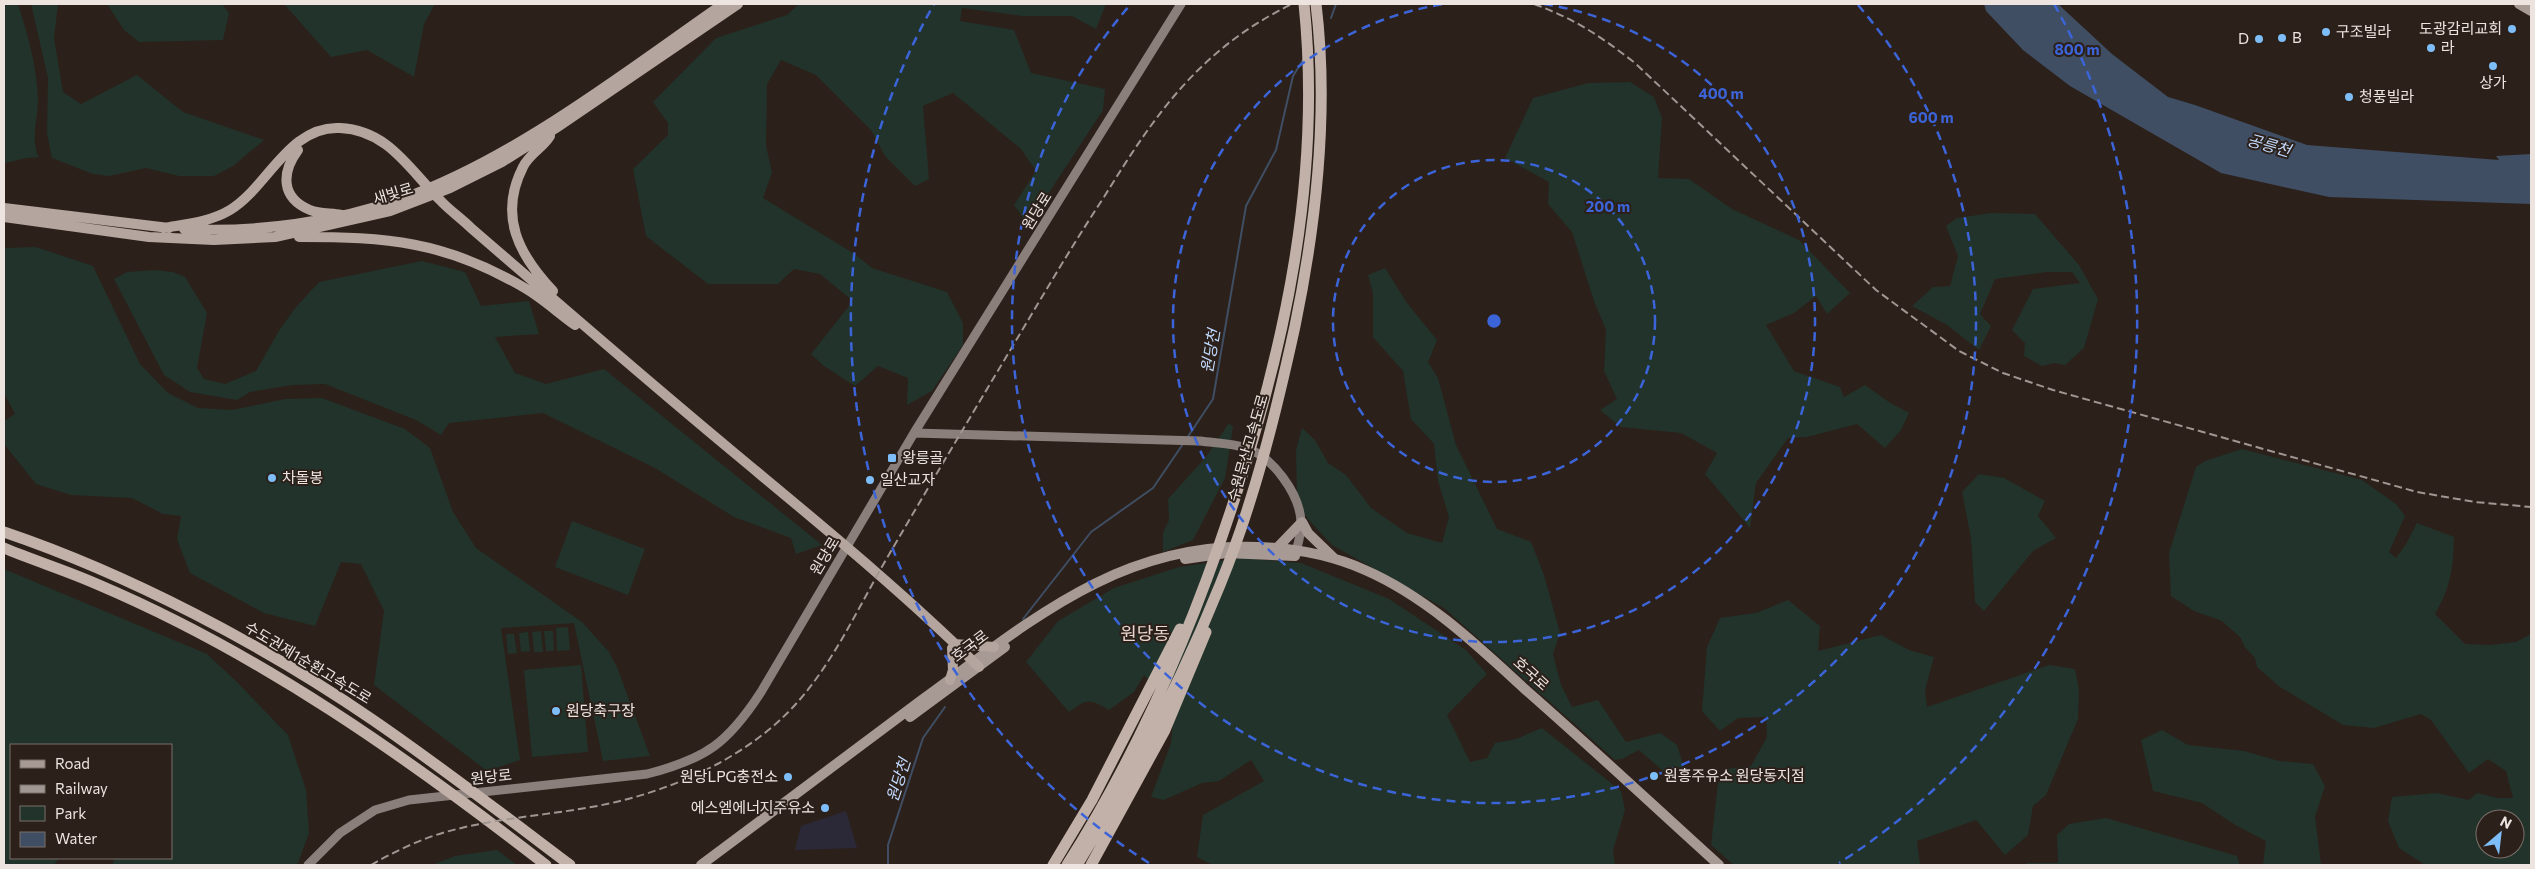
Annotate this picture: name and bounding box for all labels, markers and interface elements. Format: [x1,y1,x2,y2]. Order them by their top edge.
place label: 도광감리교회 [2419,19,2502,37]
place label: 구조빌라 [2336,22,2391,40]
marker: 도광감리교회 [2506,23,2518,35]
marker: 구조빌라 [2320,26,2332,38]
place label: B [2292,28,2302,46]
place label: D [2238,29,2249,47]
marker: B [2276,32,2288,44]
marker: D [2253,33,2265,45]
place label: 라 [2441,38,2455,56]
text: 800 m [2054,40,2100,58]
marker: 라 [2425,42,2437,54]
marker: 상가 [2487,60,2499,72]
place label: 상가 [2479,73,2507,91]
text: 400 m [1698,84,1744,102]
place label: 청풍빌라 [2359,87,2414,105]
marker: 청풍빌라 [2343,91,2355,103]
text: 600 m [1908,108,1954,126]
water label: 공릉천 [2245,129,2295,160]
street label: 새빛로 [370,178,415,208]
street label: 원당로 [1018,188,1055,233]
text: 200 m [1586,197,1630,215]
centre of rings [1485,312,1503,330]
water label: 원당천 [1196,325,1223,374]
street label: 수원문산고속도로 [1223,392,1271,503]
place label: 왕릉골 [902,448,943,466]
marker: 왕릉골 [886,452,898,464]
place label: 차돌봉 [282,468,323,486]
place label: 일산교자 [880,470,935,488]
marker: 차돌봉 [266,472,278,484]
marker: 일산교자 [864,474,876,486]
street label: 원당로 [806,533,843,578]
street label: 수도권제1순환고속도로 [242,617,375,707]
district label: 원당동 [1120,622,1170,644]
street label: 호국로 [947,626,991,665]
street label: 호국로 [1510,653,1553,694]
place label: 원당축구장 [566,701,635,719]
marker: 원당축구장 [550,705,562,717]
legend [10,744,172,859]
text: Road [55,754,90,772]
water label: 원당천 [882,754,914,804]
street label: 원당로 [469,765,512,787]
place label: 원흥주유소 원당동지점 [1664,766,1805,784]
place label: 원당LPG충전소 [680,767,778,785]
marker: 원흥주유소 원당동지점 [1648,770,1660,782]
marker: 원당LPG충전소 [782,771,794,783]
text: Railway [55,779,108,797]
place label: 에스엠에너지주유소 [691,798,815,816]
marker: 에스엠에너지주유소 [819,802,831,814]
text: Park [55,804,86,822]
north arrow [2475,809,2525,859]
text: N [2498,812,2515,832]
text: Water [55,829,97,847]

